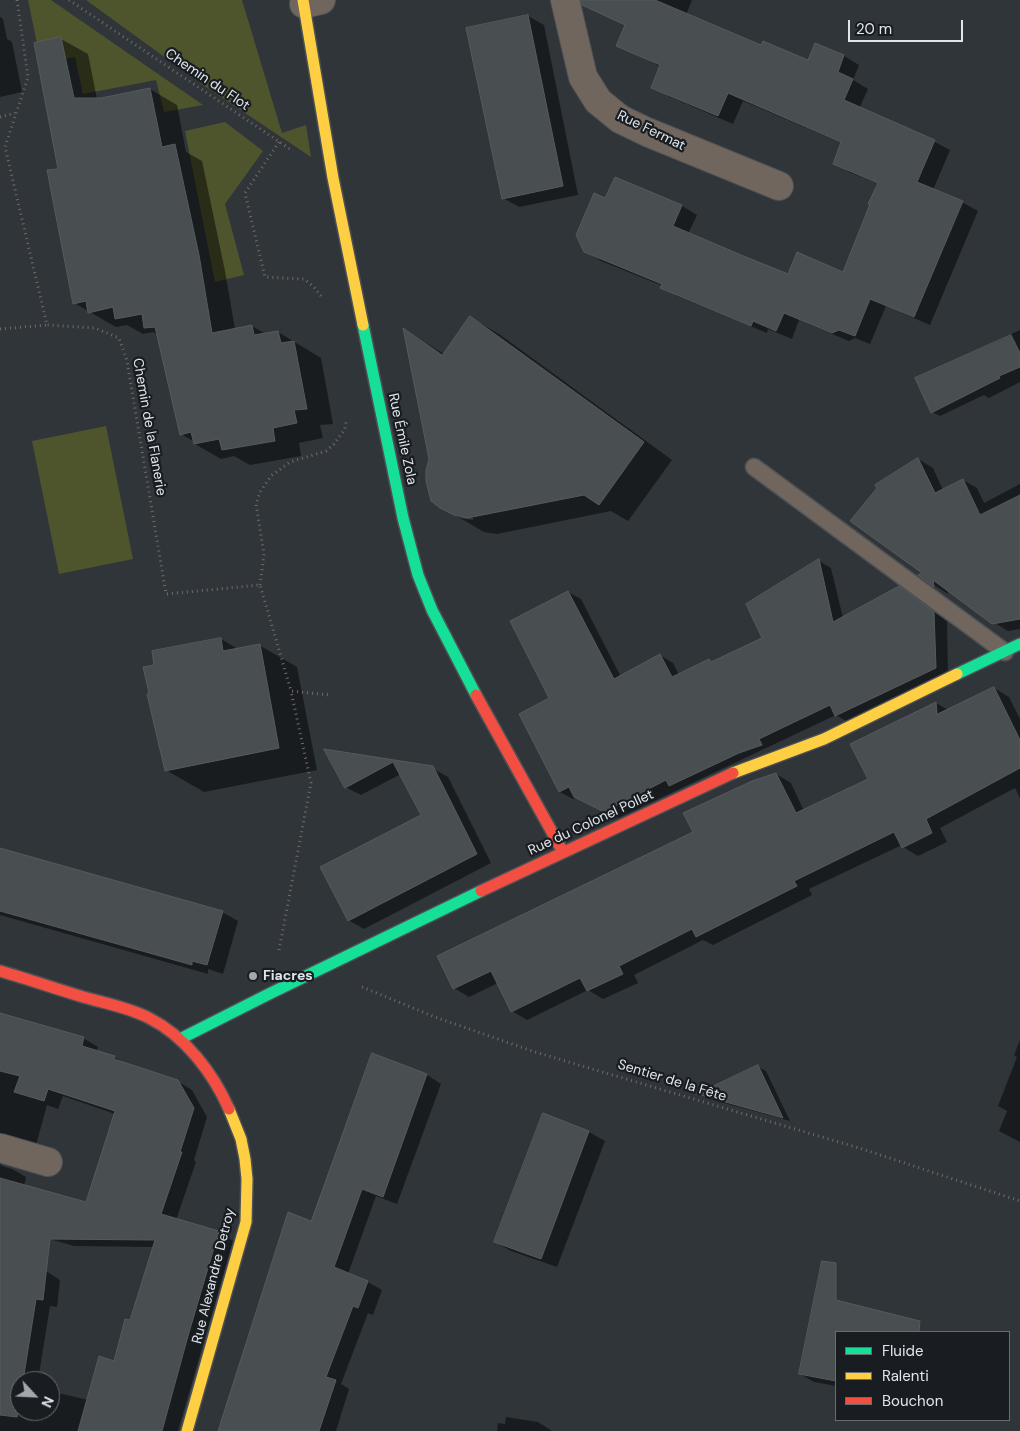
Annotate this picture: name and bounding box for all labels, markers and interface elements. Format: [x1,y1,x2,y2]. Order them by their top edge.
scale bar [850,10,965,42]
text: 20 m [856,19,892,39]
street label: Chemin du Flot [162,46,252,114]
street label: Rue Fermat [614,107,688,155]
street label: Chemin de la Flanerie [129,357,169,497]
street label: Rue Émile Zola [384,392,420,486]
street label: Rue du Colonel Pollet [526,787,656,859]
place label: Fiacres [263,968,313,984]
marker: Fiacres [247,970,259,982]
street label: Sentier de la Fête [616,1056,728,1106]
street label: Rue Alexandre Detroy [189,1206,239,1346]
legend [835,1331,1010,1421]
text: Fluide [882,1341,924,1361]
text: Ralenti [882,1366,929,1386]
north arrow [10,1371,60,1421]
text: Bouchon [882,1391,943,1411]
text: N [37,1393,58,1410]

